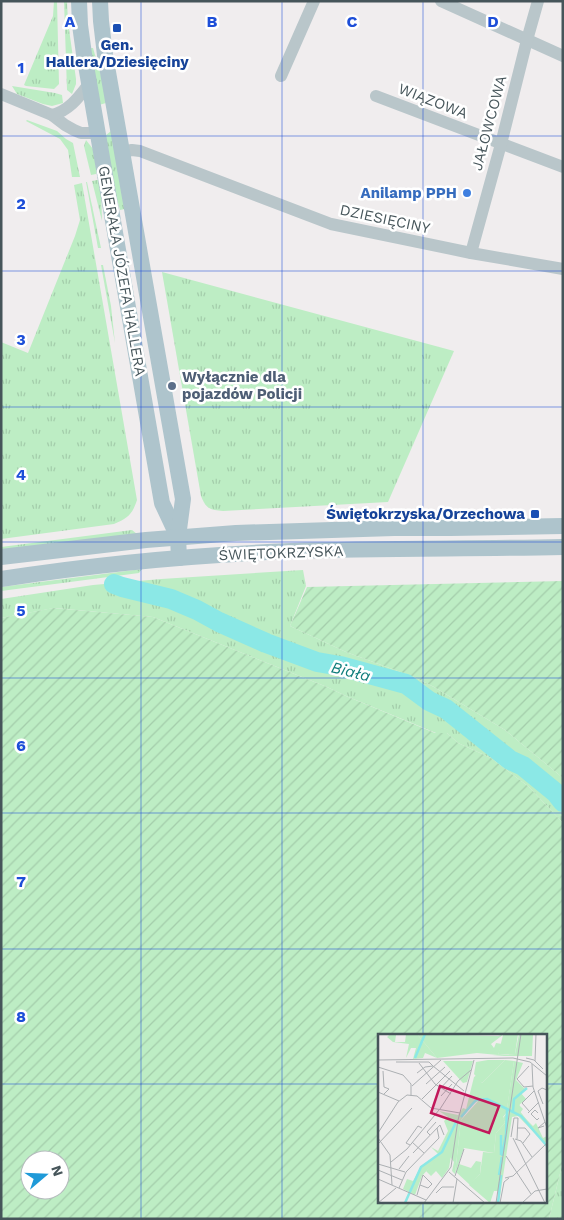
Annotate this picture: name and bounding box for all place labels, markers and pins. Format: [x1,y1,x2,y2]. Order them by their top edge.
marker: Gen. Hallera/Dziesięciny [111,22,123,34]
place label: Gen. Hallera/Dziesięciny [45,36,189,71]
place label: Anilamp PPH [360,184,457,202]
marker: Anilamp PPH [461,187,473,199]
place label: Wyłącznie dla pojazdów Policji [182,368,302,403]
marker: Wyłącznie dla pojazdów Policji [166,380,178,392]
place label: Świętokrzyska/Orzechowa [326,505,525,523]
marker: Świętokrzyska/Orzechowa [529,508,541,520]

